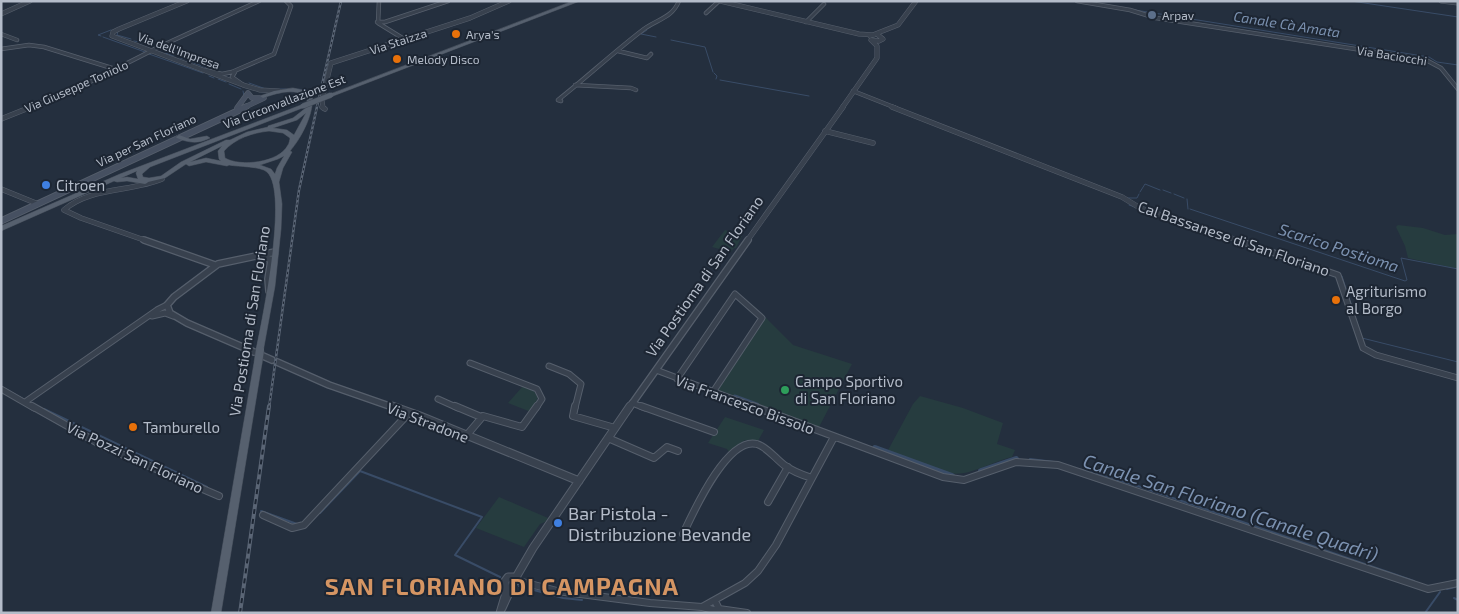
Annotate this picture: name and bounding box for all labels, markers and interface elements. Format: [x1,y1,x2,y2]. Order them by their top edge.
water label: Canale Cà Amata [1233,7,1341,41]
place label: Arpav [1162,8,1195,22]
marker: Arpav [1146,9,1158,21]
street label: Via Staizza [368,25,428,57]
place label: Arya's [466,27,500,41]
marker: Arya's [450,28,462,40]
street label: Via dell'Impresa [136,29,222,71]
street label: Via Baciocchi [1356,43,1428,67]
place label: Melody Disco [407,52,480,66]
marker: Melody Disco [391,53,403,65]
street label: Via Giuseppe Toniolo [22,57,130,115]
street label: Via Circonvallazione Est [221,71,347,131]
street label: Via per San Floriano [94,111,198,169]
place label: Citroen [56,176,105,194]
marker: Citroen [40,179,52,191]
street label: Via Postioma di San Floriano [641,192,767,360]
street label: Cal Bassanese di San Floriano [1136,197,1332,279]
water label: Scarico Postioma [1277,219,1401,275]
street label: Via Postioma di San Floriano [225,224,273,418]
place label: Agriturismo al Borgo [1346,282,1427,317]
marker: Agriturismo al Borgo [1330,294,1342,306]
street label: Via Francesco Bissolo [673,370,817,438]
place label: Campo Sportivo di San Floriano [795,372,903,407]
marker: Campo Sportivo di San Floriano [779,384,791,396]
street label: Via Stradone [384,398,472,446]
street label: Via Pozzi San Floriano [64,417,206,497]
place label: Tamburello [143,418,220,436]
marker: Tamburello [127,421,139,433]
water label: Canale San Floriano (Canale Quadri) [1081,448,1382,566]
place label: Bar Pistola - Distribuzione Bevande [568,502,751,545]
marker: Bar Pistola - Distribuzione Bevande [552,517,564,529]
district label: SAN FLORIANO DI CAMPAGNA [325,571,679,600]

